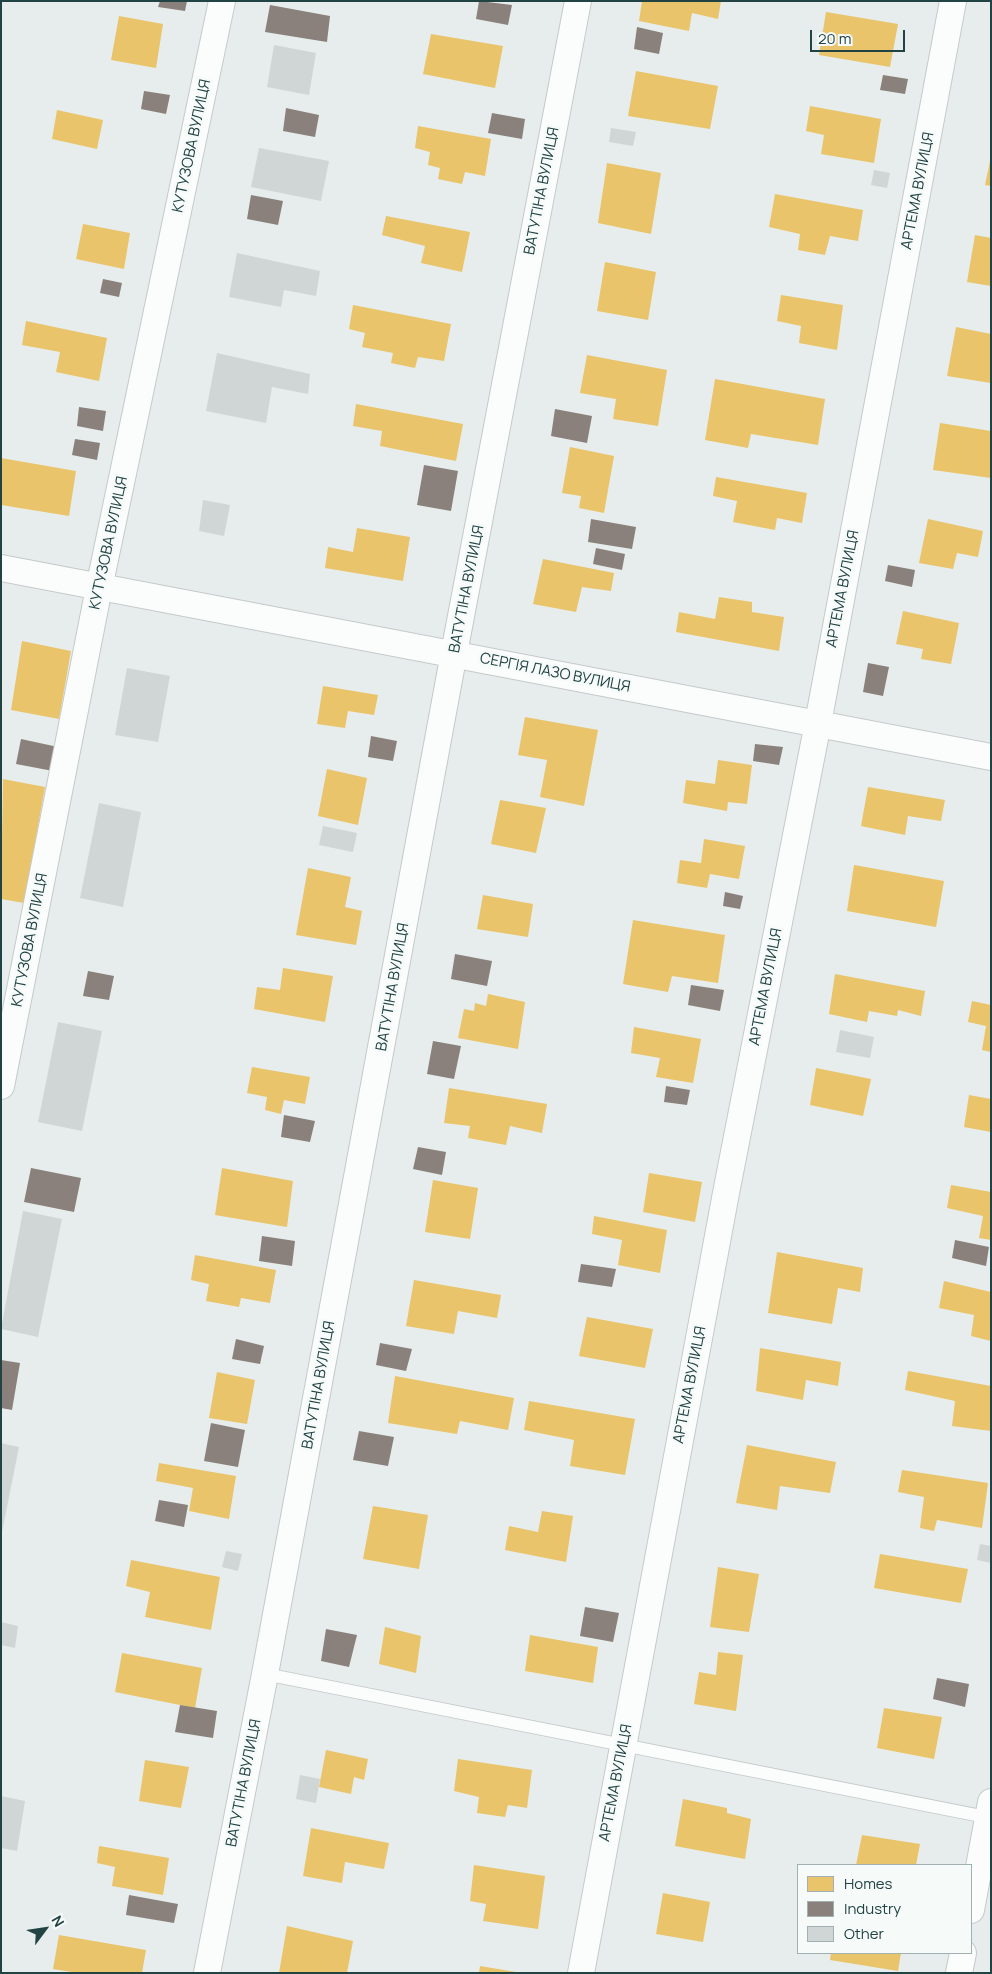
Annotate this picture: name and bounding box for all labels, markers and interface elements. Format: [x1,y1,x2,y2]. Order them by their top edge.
scale bar [812,20,907,52]
text: 20 m [818,28,851,49]
street label: КУТУЗОВА ВУЛИЦЯ [169,78,215,214]
street label: ВАТУТІНА ВУЛИЦЯ [521,126,563,256]
street label: АРТЕМА ВУЛИЦЯ [898,131,938,251]
street label: КУТУЗОВА ВУЛИЦЯ [86,475,132,611]
street label: ВАТУТІНА ВУЛИЦЯ [446,524,488,654]
street label: АРТЕМА ВУЛИЦЯ [823,529,863,649]
street label: СЕРГІЯ ЛАЗО ВУЛИЦЯ [478,650,632,696]
street label: КУТУЗОВА ВУЛИЦЯ [8,872,52,1008]
street label: ВАТУТІНА ВУЛИЦЯ [373,922,413,1052]
street label: АРТЕМА ВУЛИЦЯ [746,927,786,1047]
street label: ВАТУТІНА ВУЛИЦЯ [299,1320,339,1450]
street label: АРТЕМА ВУЛИЦЯ [670,1325,710,1445]
street label: ВАТУТІНА ВУЛИЦЯ [223,1718,265,1848]
street label: АРТЕМА ВУЛИЦЯ [596,1723,636,1843]
legend [797,1864,972,1954]
text: Homes [844,1873,892,1894]
text: Industry [844,1898,901,1919]
north arrow [20,1904,70,1954]
text: N [48,1912,69,1930]
text: Other [844,1923,884,1944]

